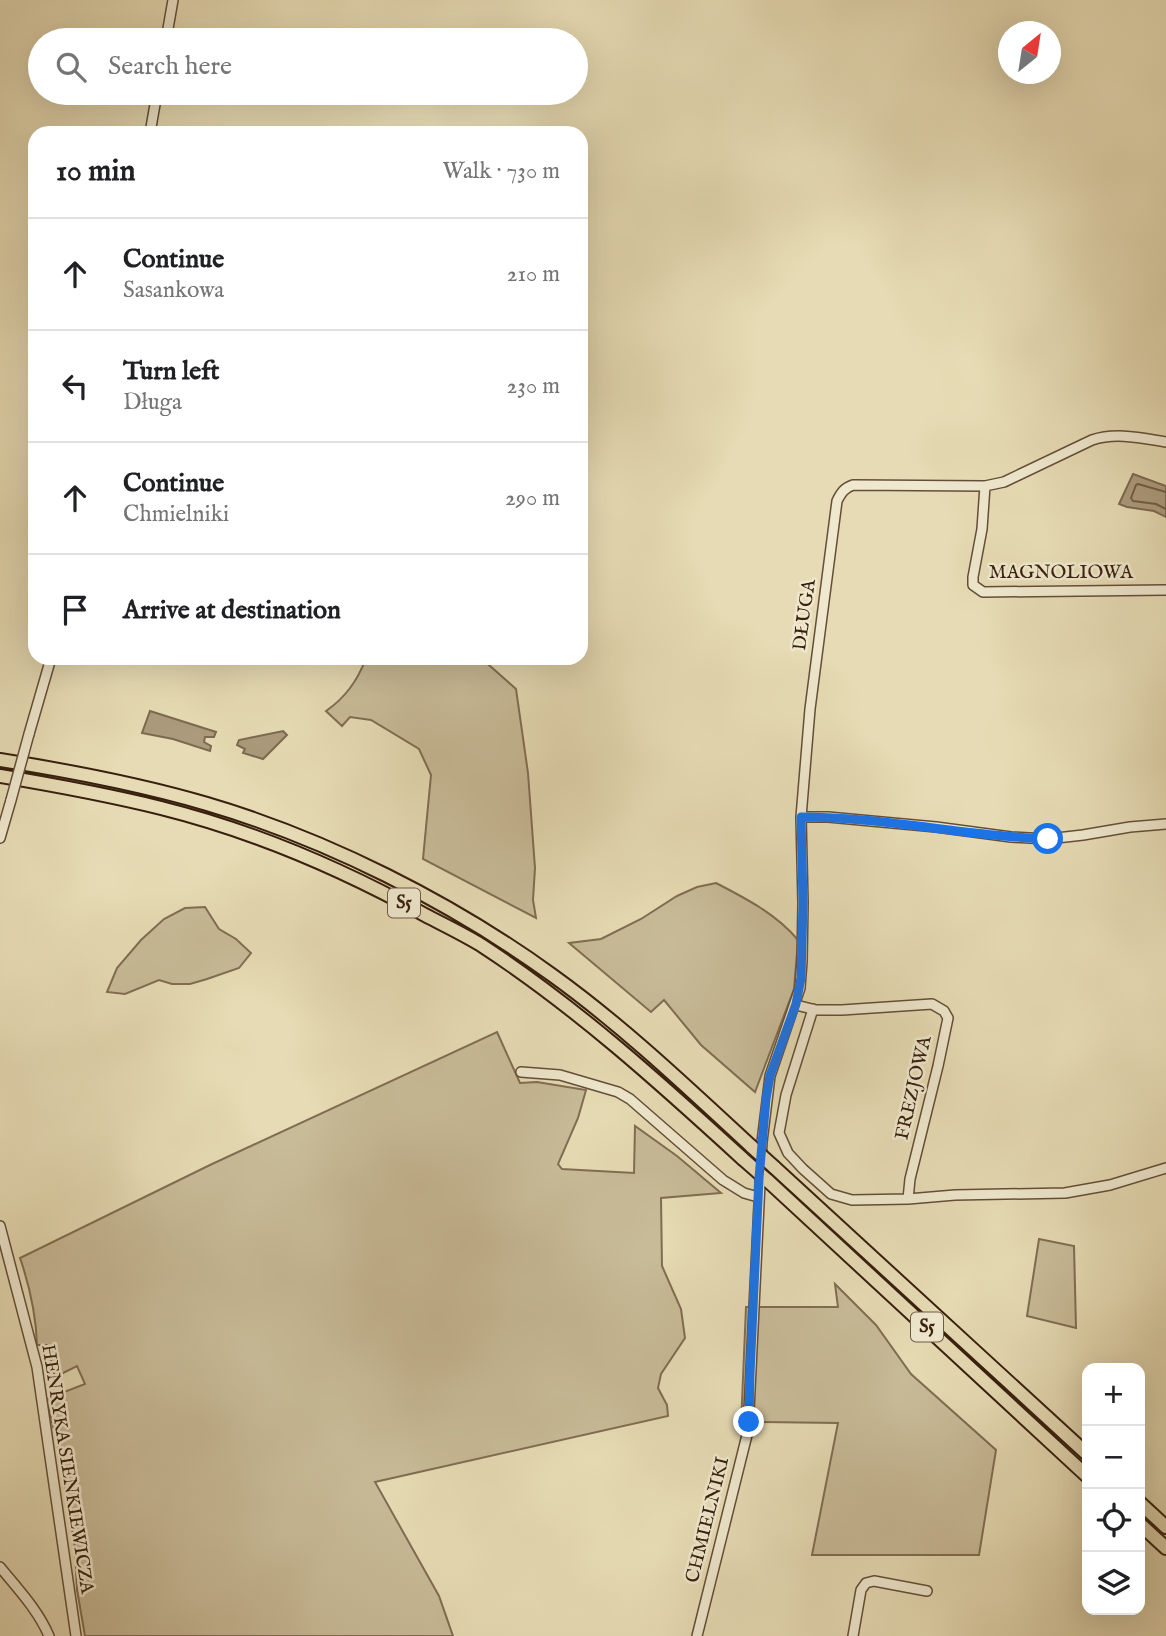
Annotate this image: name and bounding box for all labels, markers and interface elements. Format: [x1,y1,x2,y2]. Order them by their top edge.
north arrow [998,21,1061,84]
search box [28,28,588,105]
icon: search [52,48,90,86]
text: Search here [108,50,232,83]
text: 10 min [56,153,136,191]
text: Walk · 730 m [442,157,560,186]
text: Continue [123,243,224,276]
icon: ahead [56,255,94,293]
text: 210 m [507,260,560,289]
text: Sasankowa [123,276,224,305]
text: Turn left [123,355,220,388]
icon: left [56,367,94,405]
text: 230 m [507,372,560,401]
text: Długa [123,388,182,417]
text: Continue [123,467,224,500]
icon: ahead [56,479,94,517]
text: 290 m [505,484,560,513]
text: Chmielniki [123,500,229,529]
street label: MAGNOLIOWA [989,561,1134,585]
street label: DŁUGA [788,577,822,652]
icon: arrive [56,591,94,629]
text: Arrive at destination [123,594,341,627]
route start [1032,823,1063,854]
road number: S5 [388,888,420,918]
street label: FREZJOWA [890,1033,938,1142]
road number: S5 [911,1312,943,1342]
street label: HENRYKA SIENKIEWICZA [35,1342,99,1597]
map controls [1082,1363,1145,1615]
button: + [1082,1363,1145,1426]
route end [733,1406,764,1437]
button: − [1082,1426,1145,1489]
street label: CHMIELNIKI [681,1455,735,1585]
button: locate [1082,1489,1145,1552]
button: layers [1082,1552,1145,1615]

